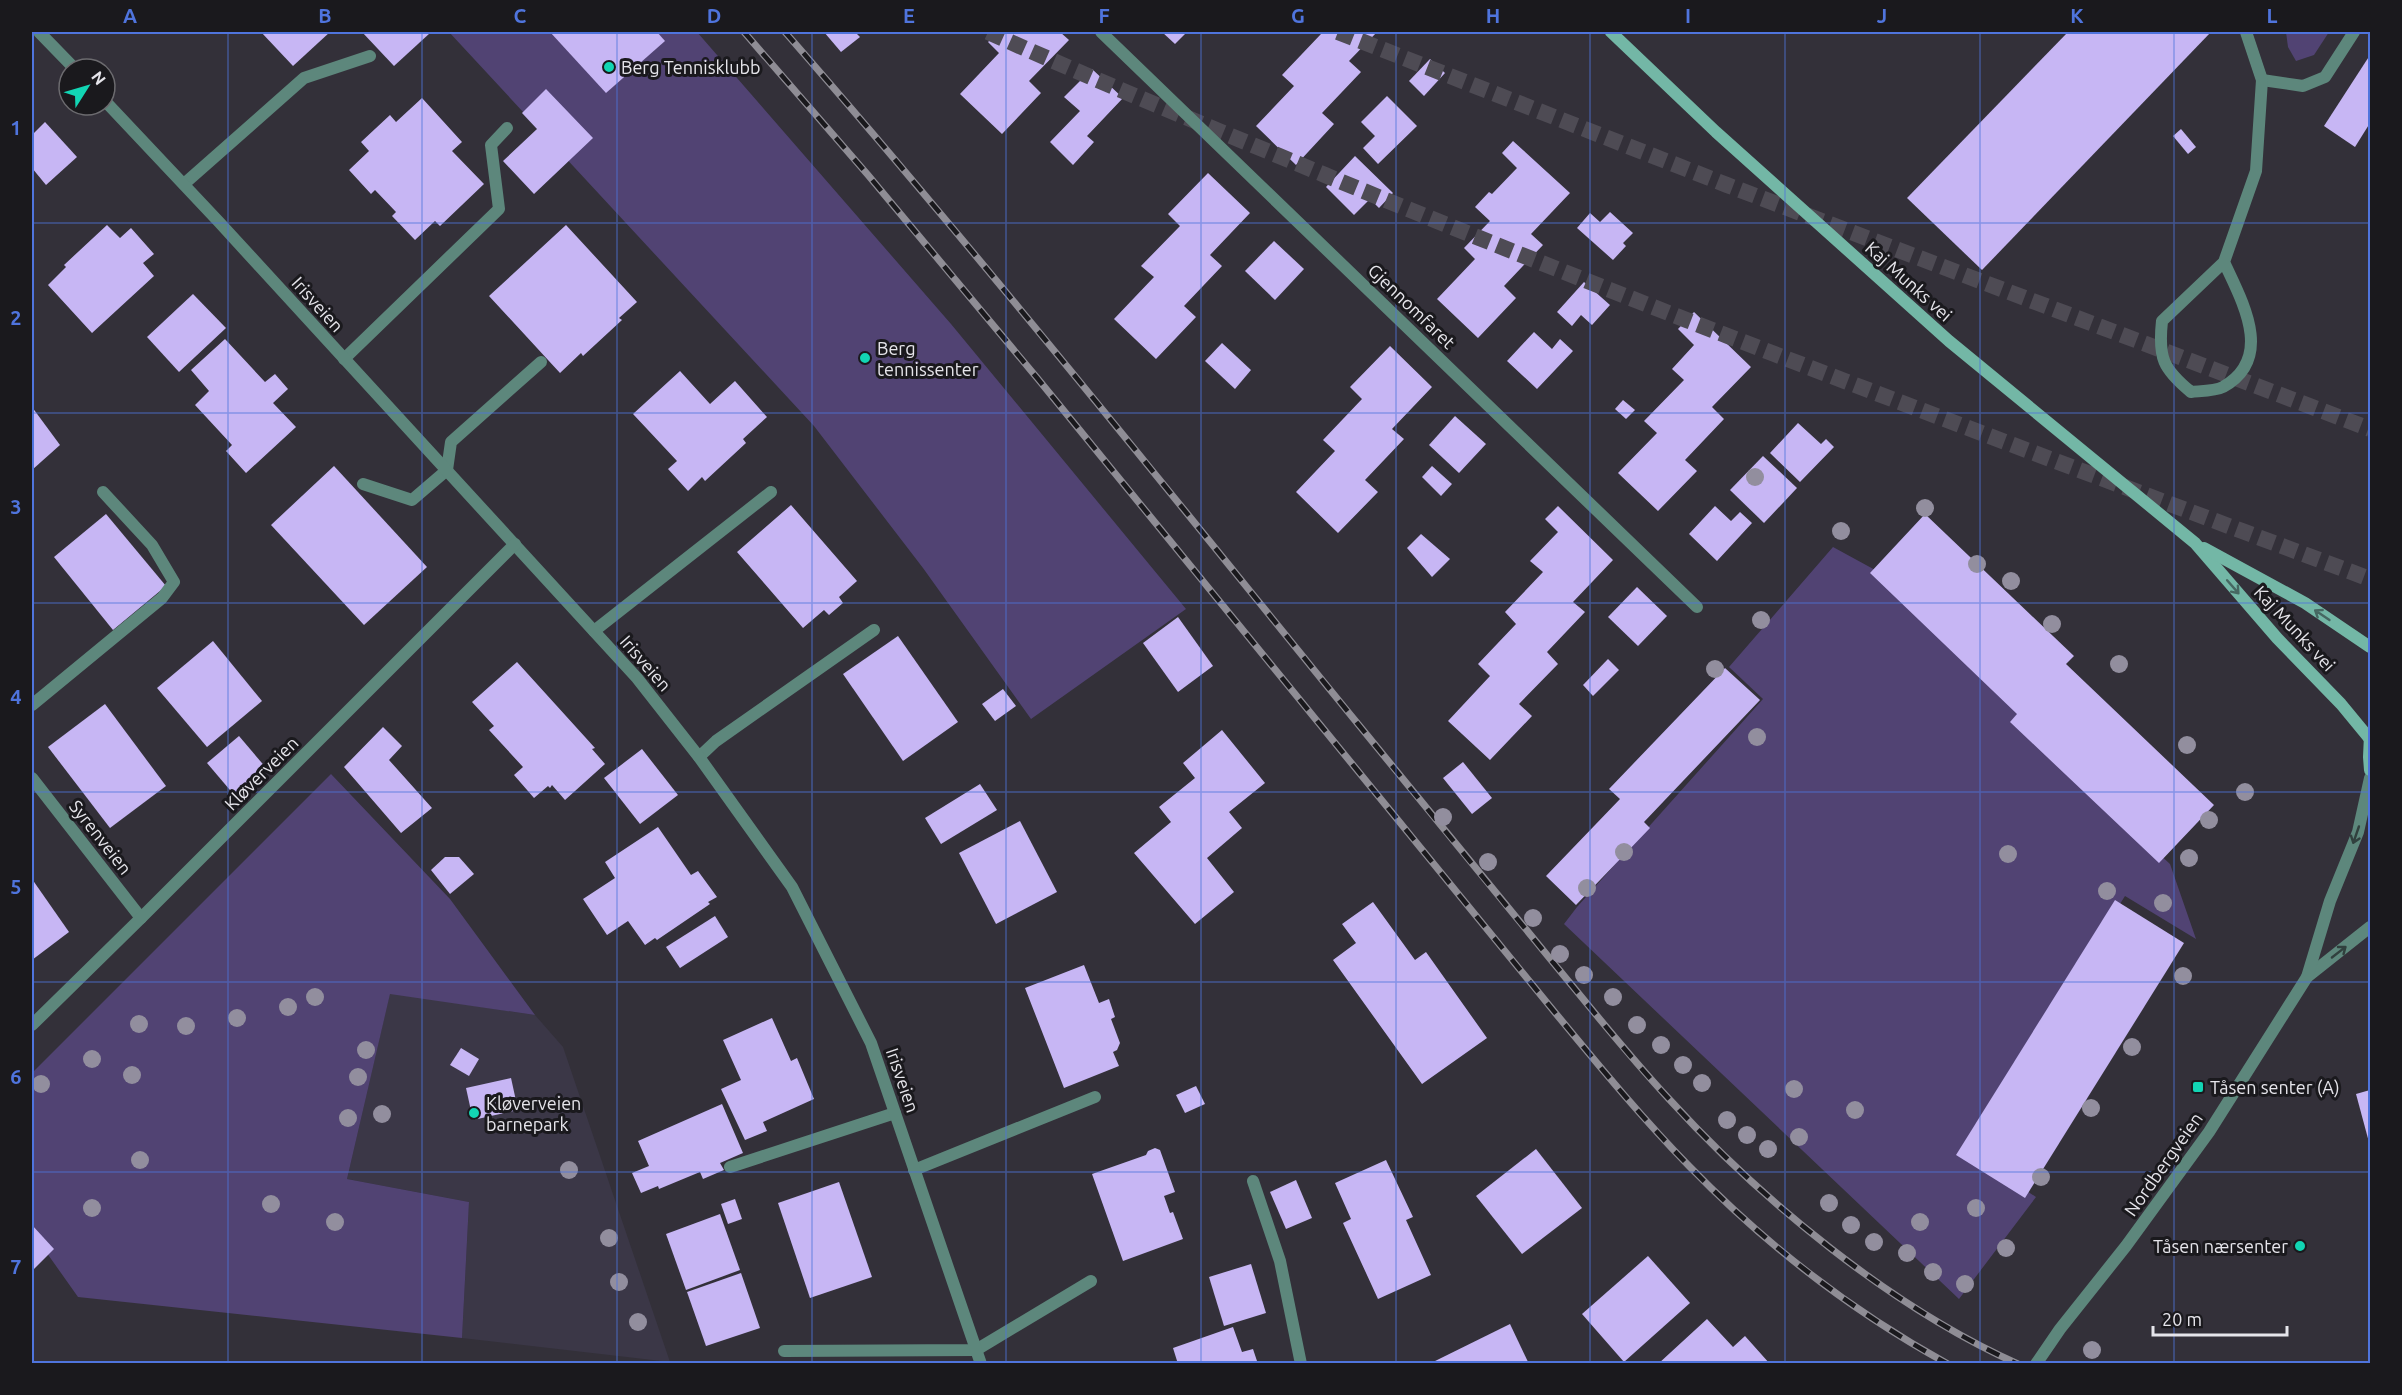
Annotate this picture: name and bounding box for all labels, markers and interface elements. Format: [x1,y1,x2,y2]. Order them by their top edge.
text: A [123,4,137,27]
text: B [318,4,332,27]
text: C [514,4,527,27]
text: D [707,4,721,27]
text: E [903,4,915,27]
text: F [1098,4,1110,27]
text: G [1291,4,1305,27]
text: H [1486,4,1500,27]
text: I [1685,4,1691,27]
text: J [1877,4,1887,27]
text: K [2070,4,2084,27]
text: L [2267,4,2278,27]
north arrow [57,57,117,117]
place label: Berg Tennisklubb [621,57,761,77]
marker: Berg Tennisklubb [602,60,616,74]
text: N [88,68,110,88]
text: 1 [10,116,22,139]
street label: Kaj Munks vei [1862,237,1956,325]
street label: Gjennomfaret [1364,260,1460,352]
street label: Irisveien [288,272,348,336]
text: 2 [10,306,22,329]
place label: Berg tennissenter [877,338,979,379]
marker: Berg tennissenter [858,351,872,365]
text: 3 [10,495,22,518]
one-way arrow [2226,579,2240,594]
street label: Kaj Munks vei [2251,581,2339,675]
one-way arrow [2314,608,2331,620]
street label: Irisveien [617,631,675,695]
text: 4 [10,685,22,708]
street label: Kløverveien [220,732,302,814]
street label: Syrenveien [66,796,136,878]
one-way arrow [2350,825,2361,844]
text: 5 [10,875,22,898]
one-way arrow [2331,946,2347,959]
street label: Irisveien [883,1045,923,1115]
text: 6 [10,1065,22,1088]
place label: Tåsen senter (A) [2210,1077,2340,1098]
marker: Tåsen senter (A) [2191,1080,2205,1094]
place label: Kløverveien barnepark [486,1093,581,1134]
marker: Kløverveien barnepark [467,1106,481,1120]
street label: Nordbergveien [2120,1108,2206,1220]
place label: Tåsen nærsenter [2153,1236,2288,1256]
marker: Tåsen nærsenter [2293,1239,2307,1253]
text: 7 [10,1255,22,1278]
scale bar [2153,1299,2286,1337]
text: 20 m [2162,1309,2202,1329]

